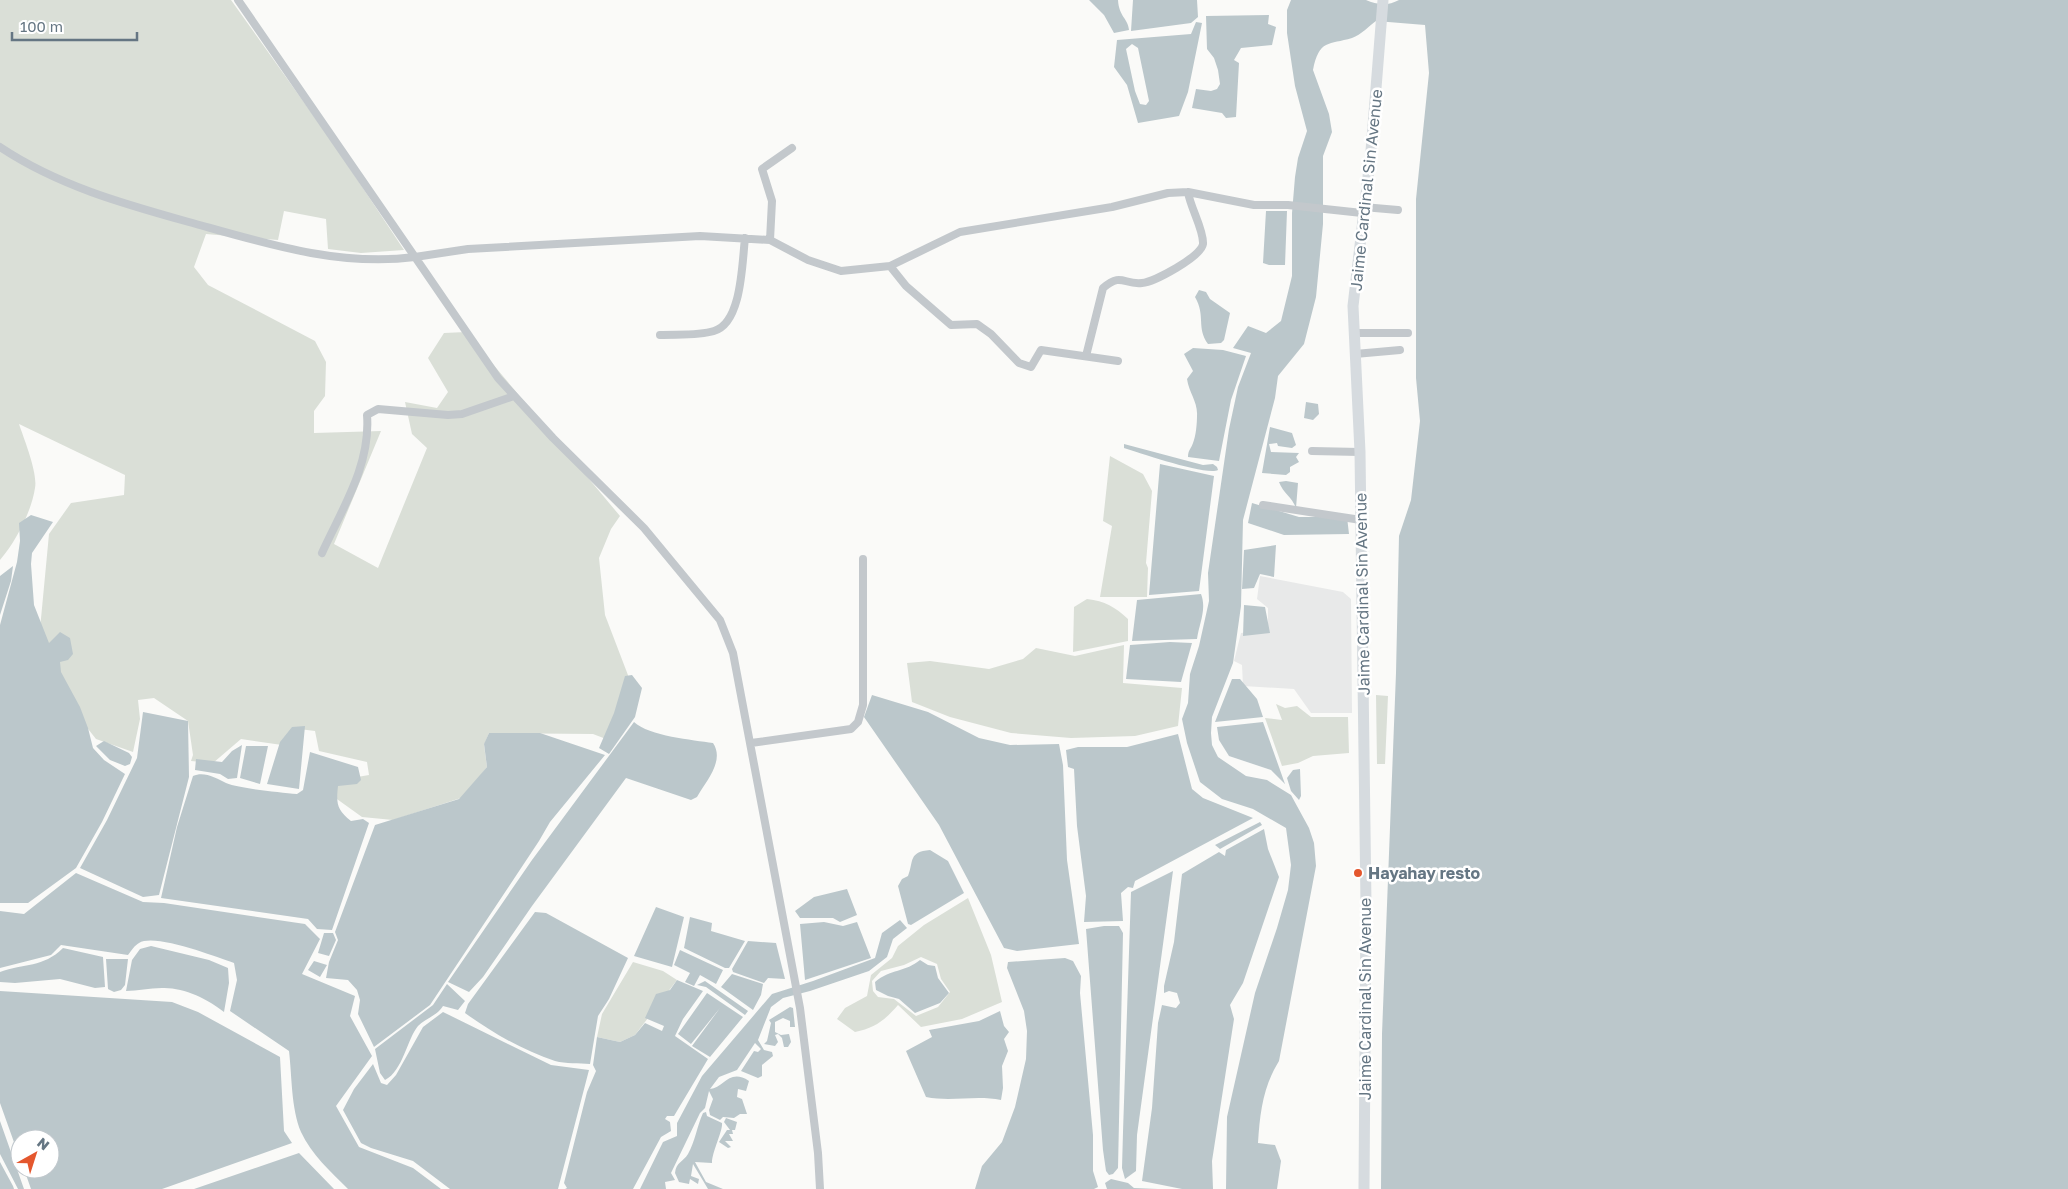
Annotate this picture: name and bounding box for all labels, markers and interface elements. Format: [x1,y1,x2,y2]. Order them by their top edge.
scale bar [12,10,138,42]
text: 100 m [20,17,63,35]
street label: Jaime Cardinal Sin Avenue [1345,88,1387,292]
street label: Jaime Cardinal Sin Avenue [1350,493,1374,695]
place label: Hayahay resto [1368,863,1481,883]
marker: Hayahay resto [1352,867,1364,879]
street label: Jaime Cardinal Sin Avenue [1355,898,1375,1100]
north arrow [10,1129,60,1179]
text: N [34,1134,53,1153]

